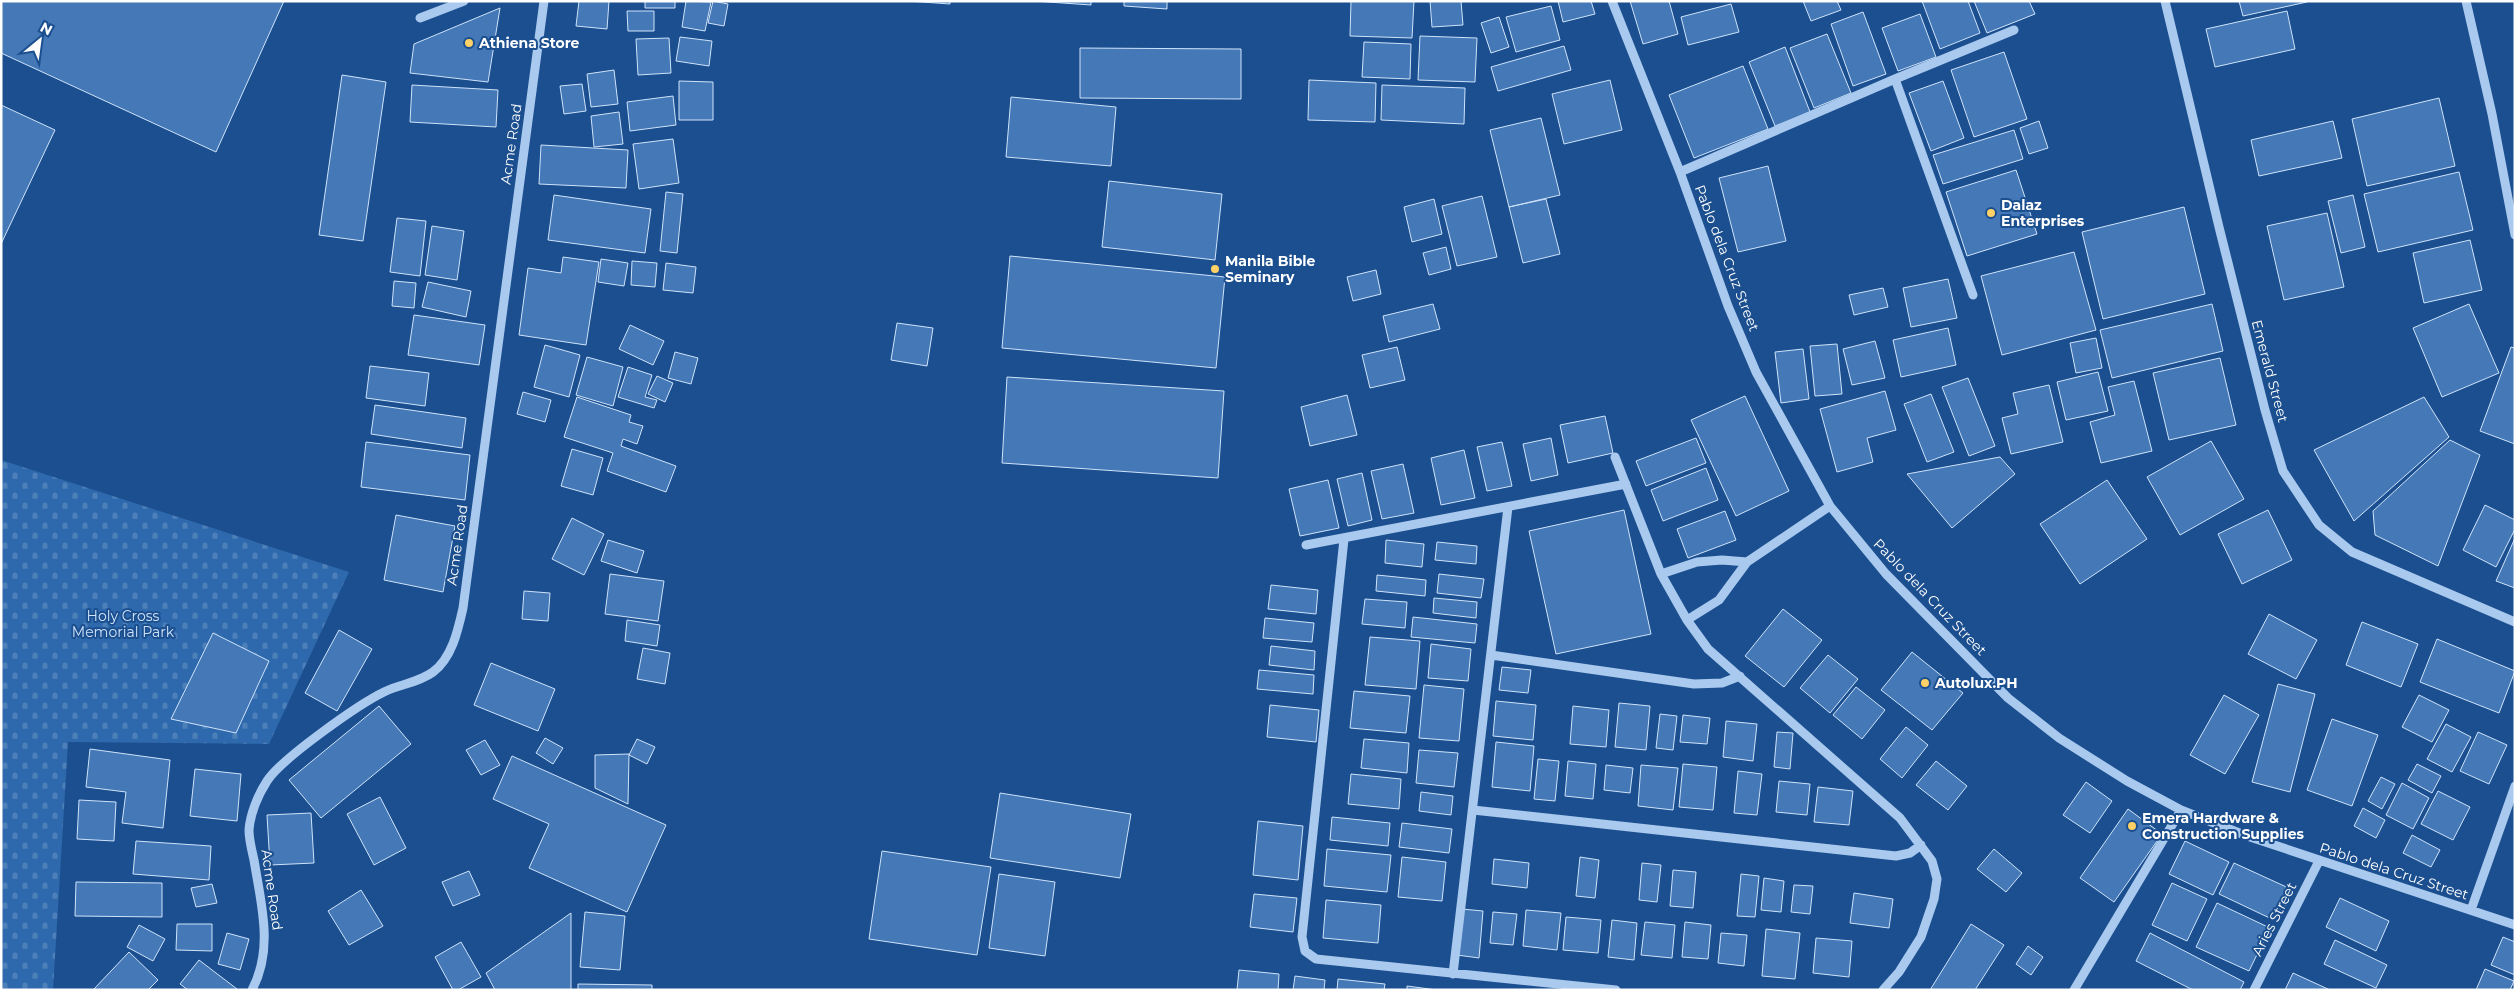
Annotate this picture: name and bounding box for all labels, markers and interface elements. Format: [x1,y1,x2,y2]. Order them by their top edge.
north arrow [15,15,65,65]
text: N [37,18,56,39]
place label: Athiena Store [478,34,580,52]
marker: Athiena Store [463,37,475,49]
street label: Acme Road [496,102,526,186]
street label: Pablo dela Cruz Street [1691,182,1763,334]
place label: Dalaz Enterprises [2001,196,2085,230]
marker: Dalaz Enterprises [1985,207,1997,219]
place label: Manila Bible Seminary [1225,252,1316,286]
marker: Manila Bible Seminary [1209,263,1221,275]
street label: Emerald Street [2248,318,2292,424]
street label: Acme Road [442,503,472,587]
street label: Pablo dela Cruz Street [1869,535,1991,659]
park label: Holy Cross Memorial Park [72,607,175,641]
place label: Autolux.PH [1934,674,2017,692]
marker: Autolux.PH [1919,677,1931,689]
place label: Emera Hardware & Construction Supplies [2142,809,2305,843]
marker: Emera Hardware & Construction Supplies [2126,820,2138,832]
street label: Pablo dela Cruz Street [2317,838,2471,904]
street label: Acme Road [257,848,287,932]
street label: Aries Street [2248,879,2300,959]

